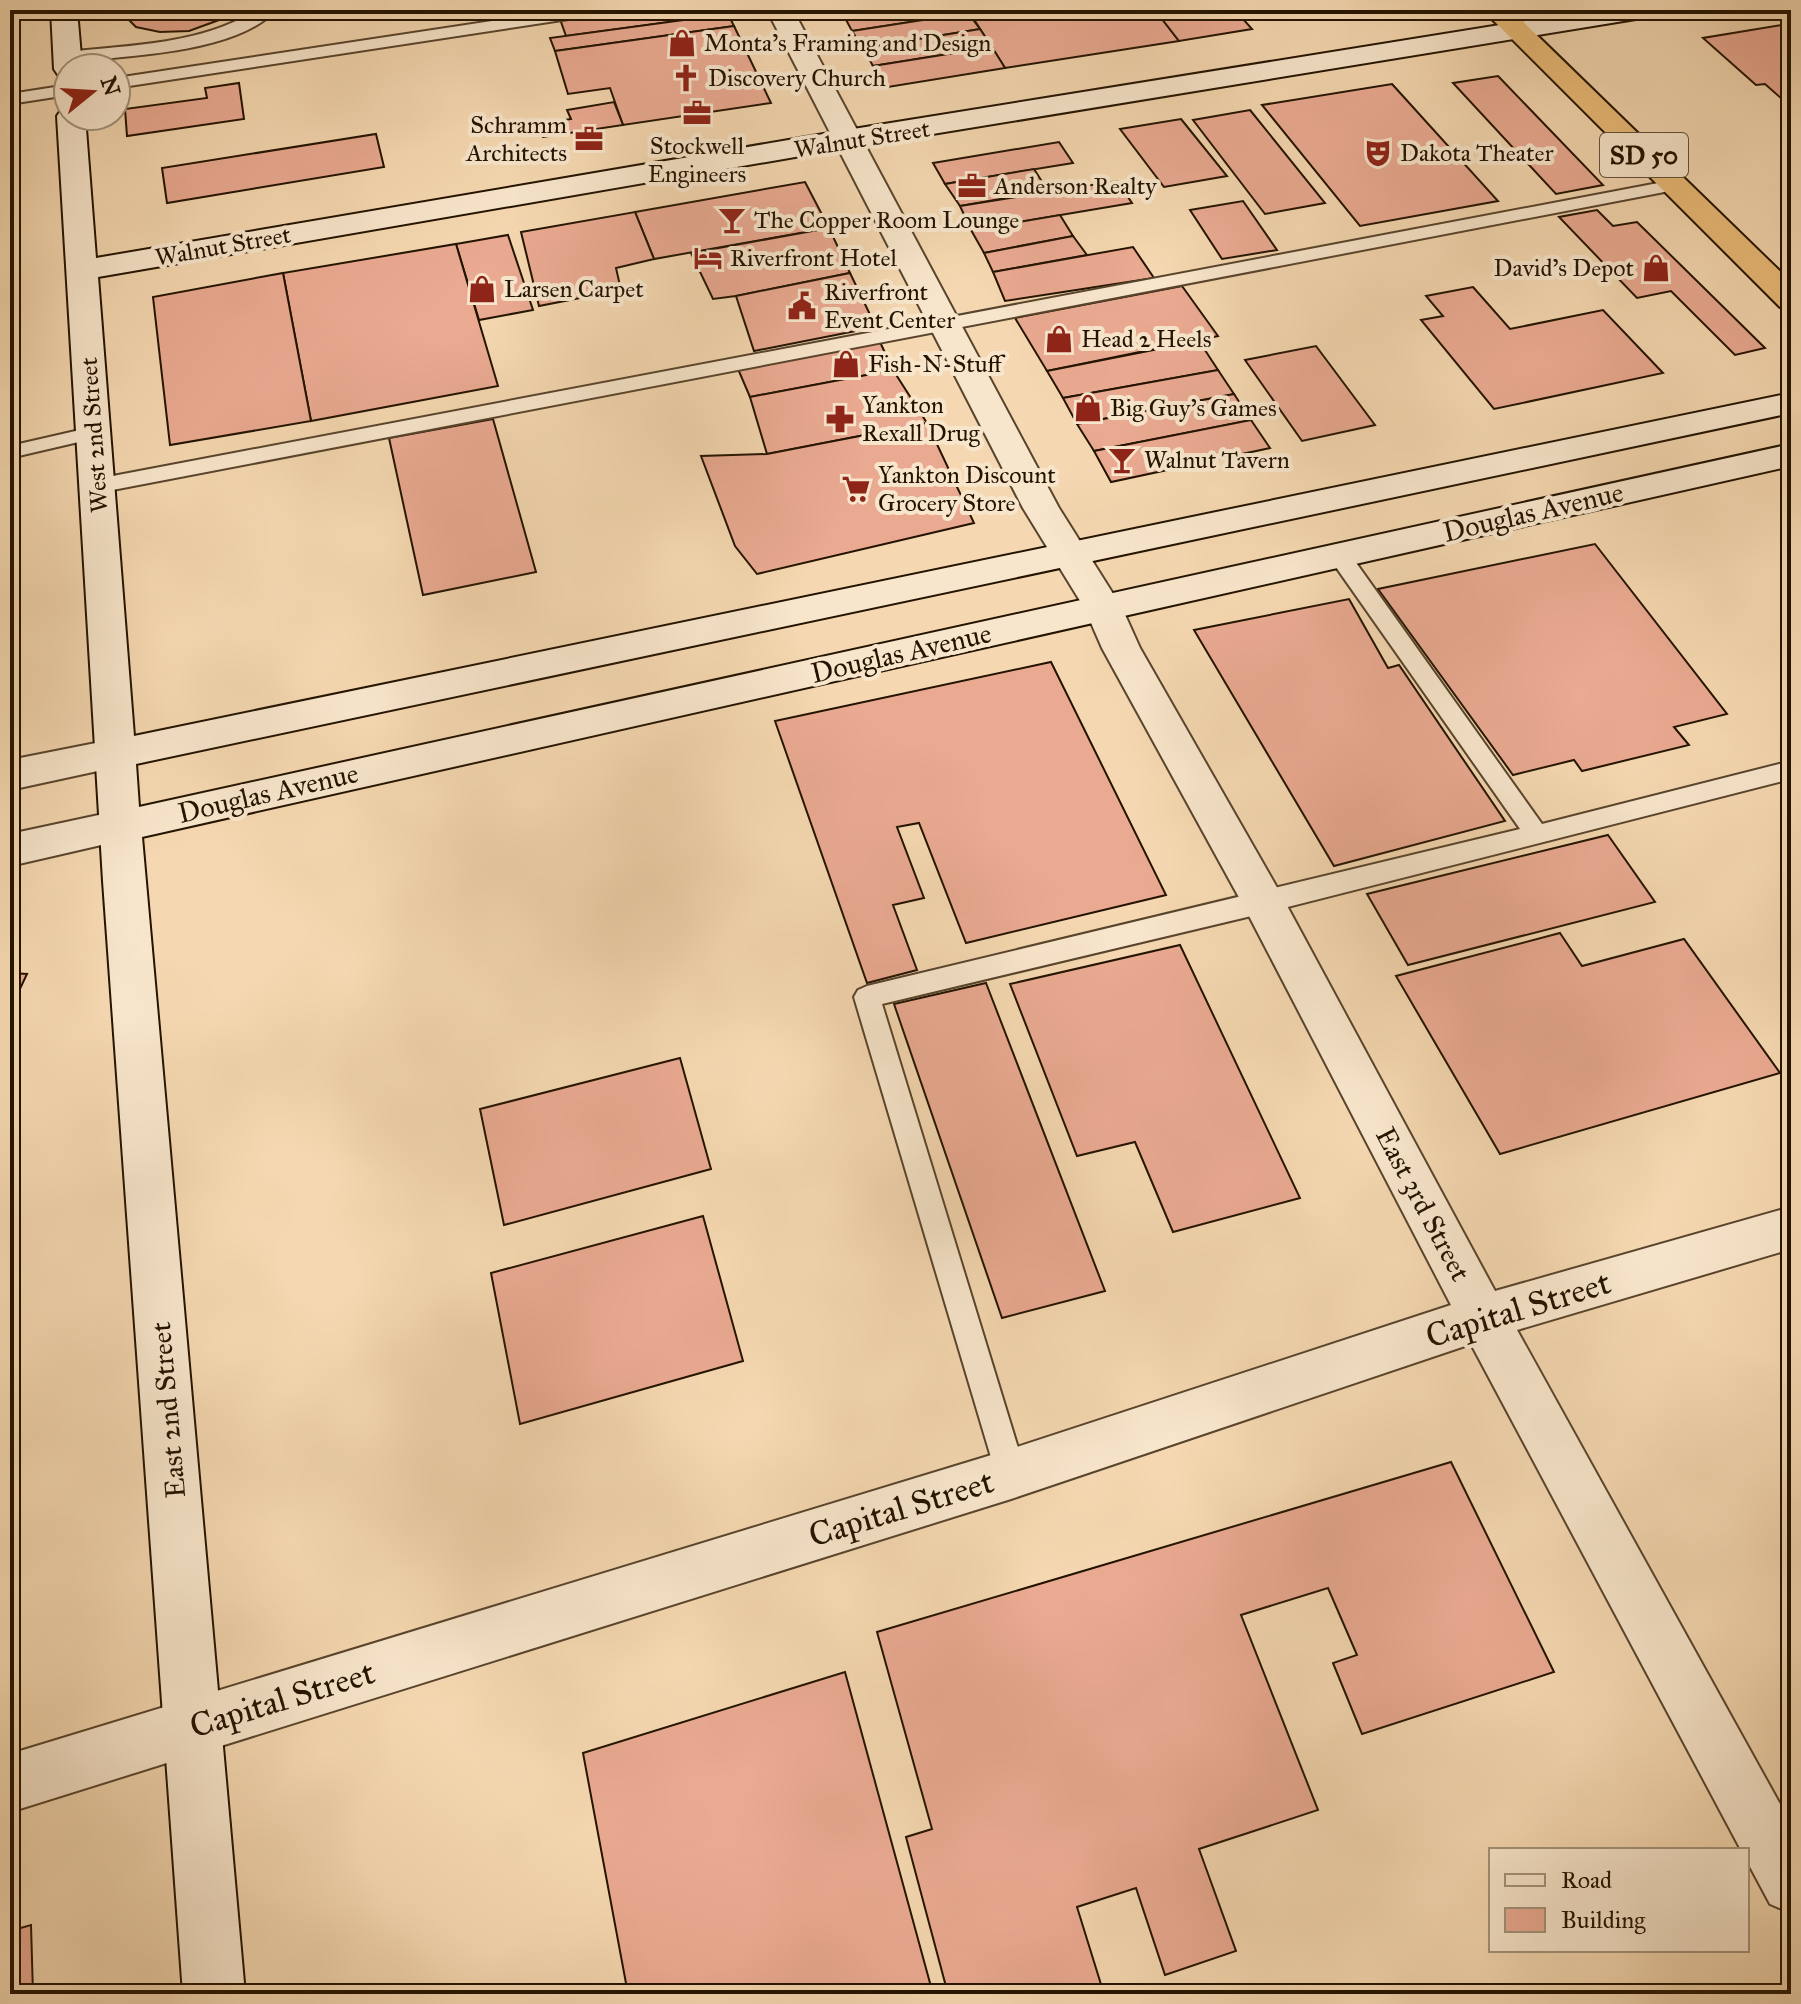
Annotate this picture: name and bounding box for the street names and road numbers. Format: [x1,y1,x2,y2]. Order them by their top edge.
street label: Walnut Street [792,113,933,165]
road number: SD 50 [1600,133,1688,177]
street label: Walnut Street [153,219,294,273]
street label: West 2nd Street [74,356,114,514]
street label: Douglas Avenue [1439,474,1627,550]
street label: Douglas Avenue [807,615,995,691]
street label: Douglas Avenue [174,755,362,831]
street label: East 3rd Street [1368,1121,1478,1287]
street label: Capital Street [1421,1261,1615,1357]
street label: East 2nd Street [143,1320,193,1500]
street label: Capital Street [804,1460,998,1556]
street label: Capital Street [185,1651,379,1747]

